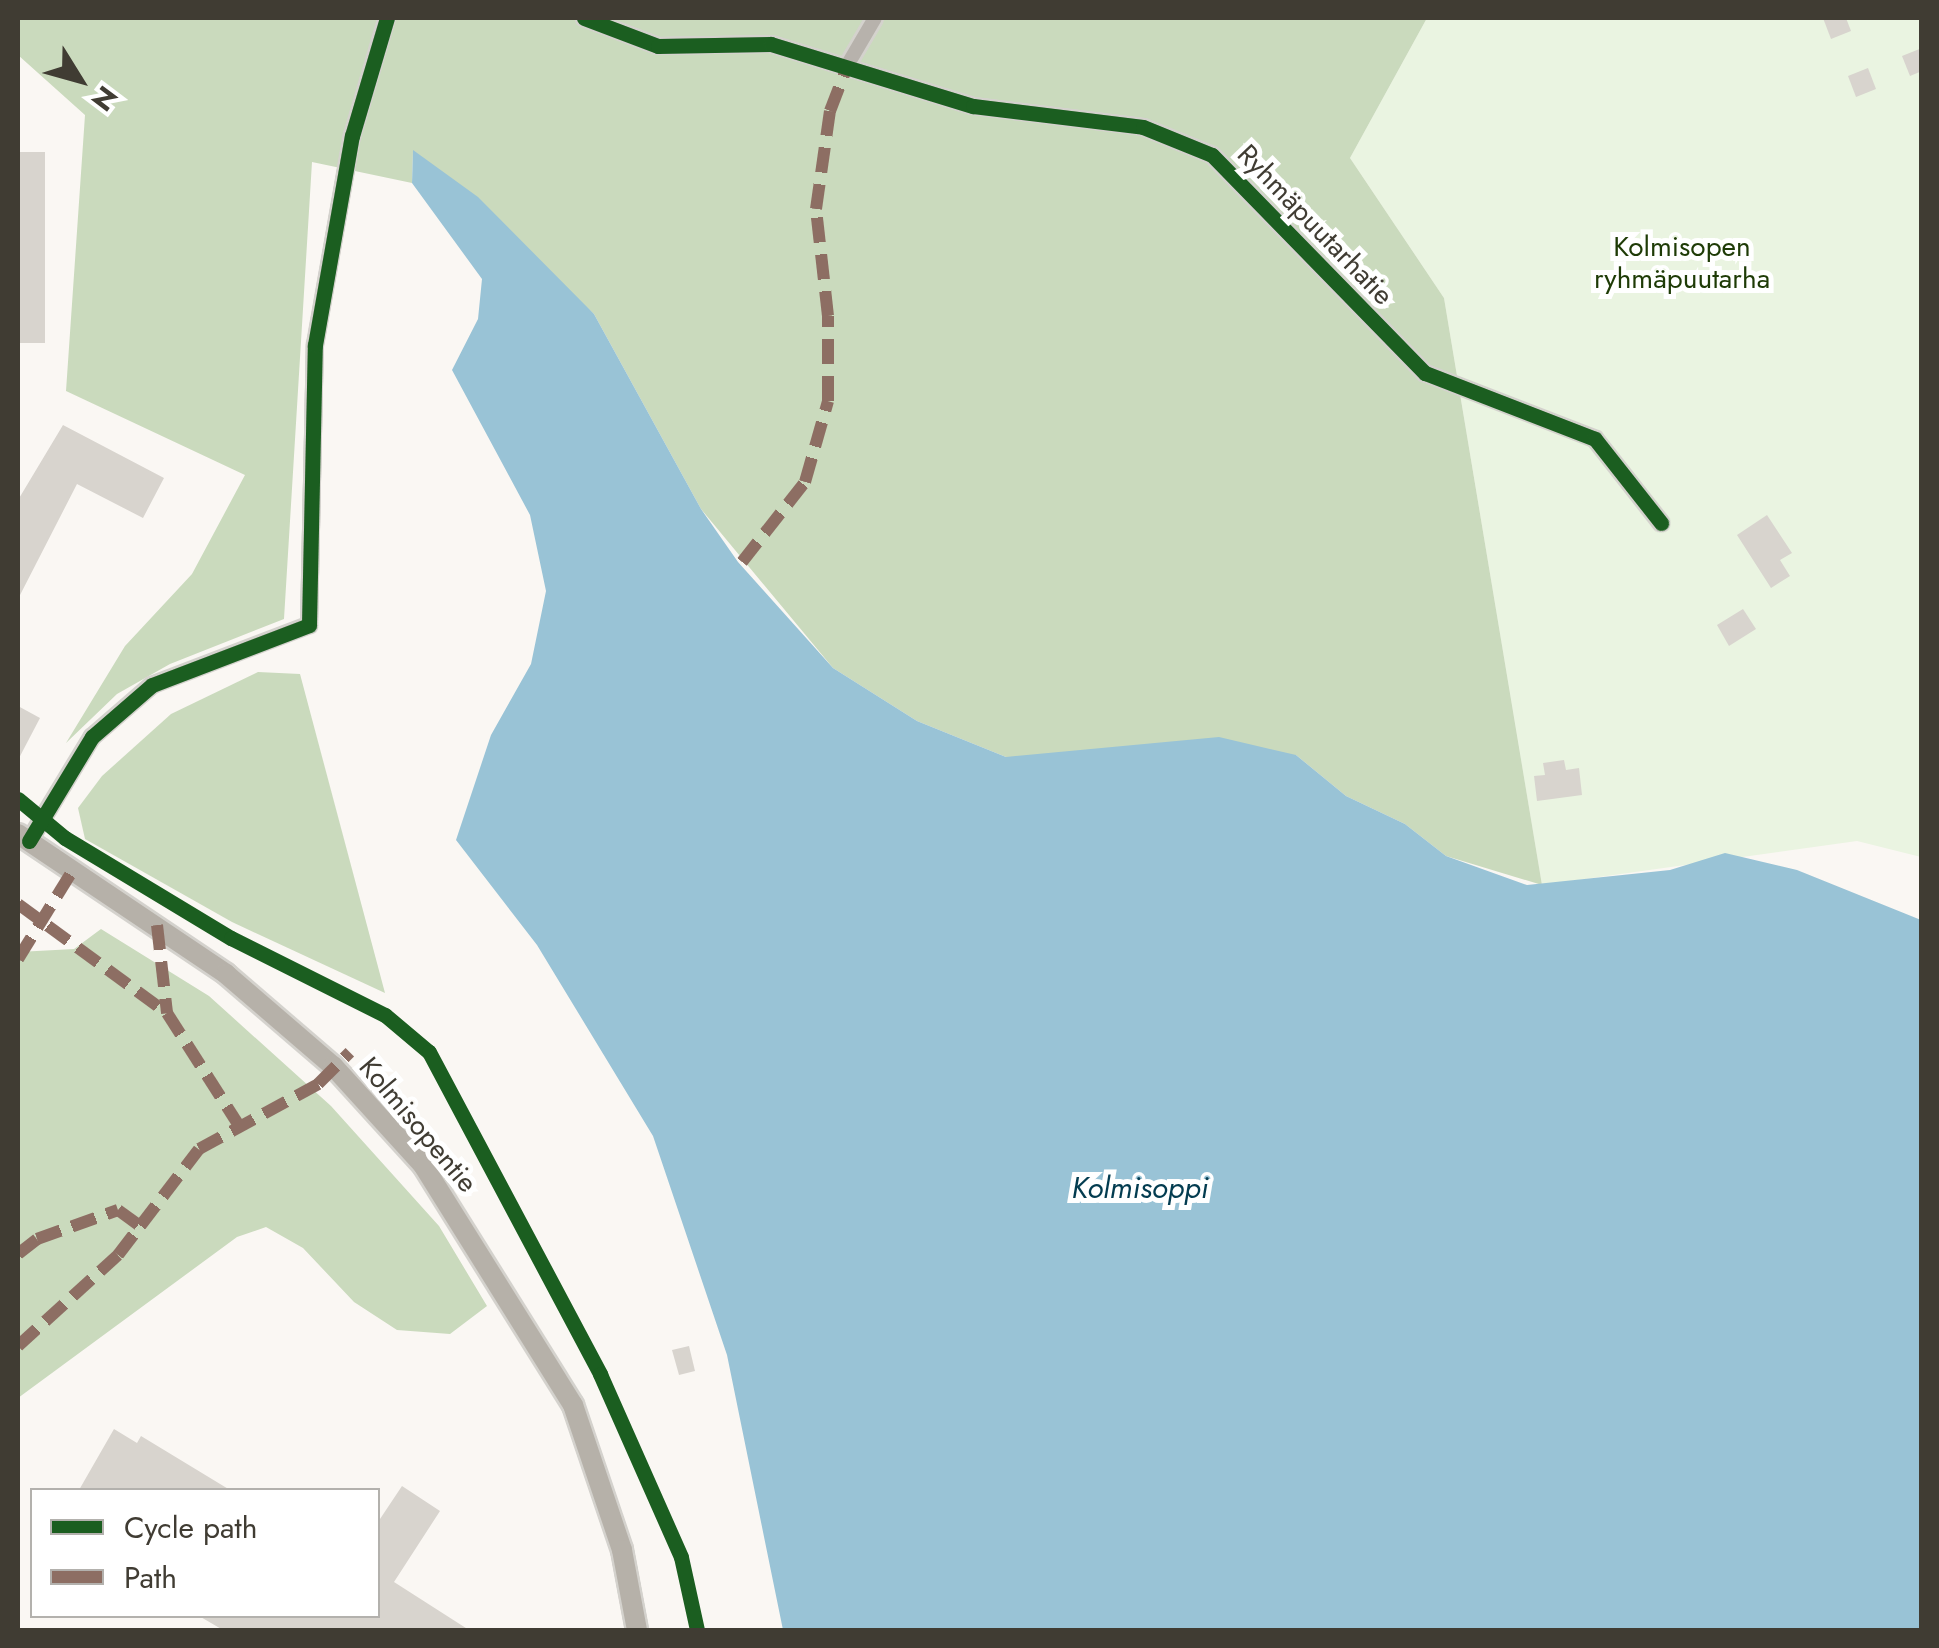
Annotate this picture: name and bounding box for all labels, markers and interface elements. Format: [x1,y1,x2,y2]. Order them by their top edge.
north arrow [30,30,130,130]
text: N [81,77,127,120]
street label: Ryhmäpuutarhatie [1230,138,1400,312]
park label: Kolmisopen ryhmäpuutarha [1594,230,1770,296]
street label: Kolmisopentie [352,1051,484,1199]
water label: Kolmisoppi [1072,1170,1208,1206]
legend [30,1488,380,1618]
text: Cycle path [124,1506,257,1549]
text: Path [124,1556,177,1599]

